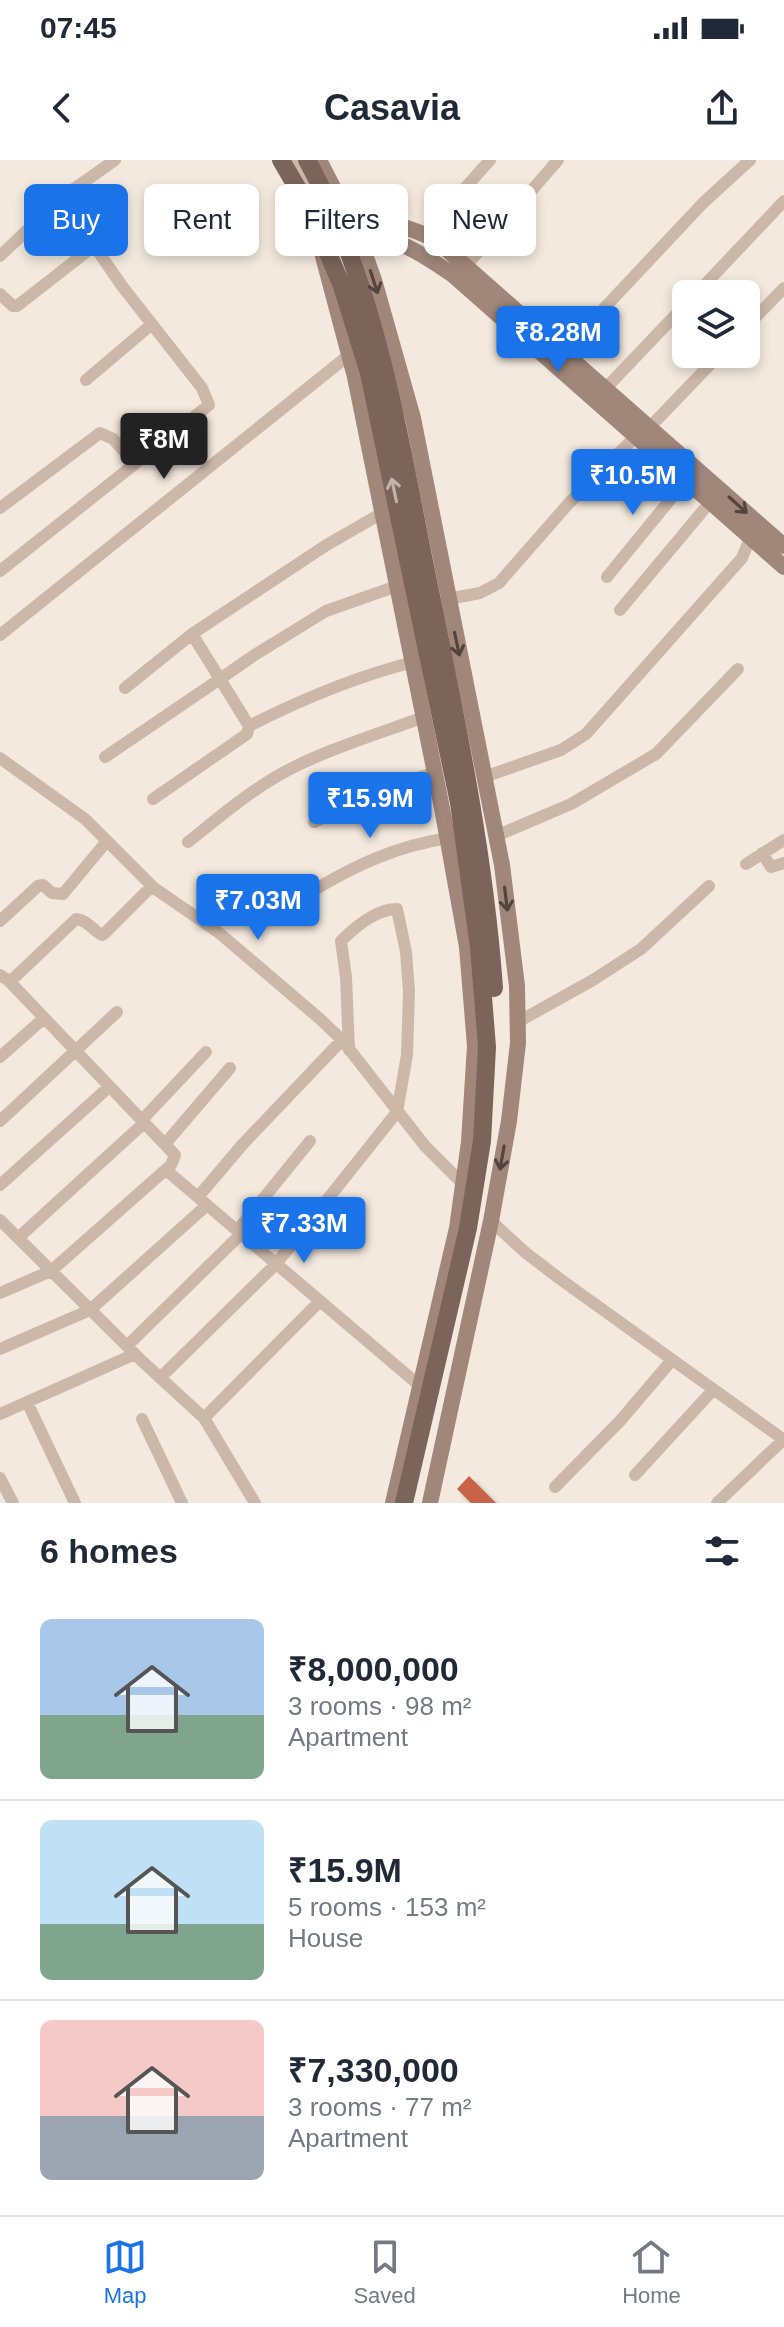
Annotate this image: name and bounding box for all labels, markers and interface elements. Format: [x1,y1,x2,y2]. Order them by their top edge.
text: 07:45 [40,11,117,44]
icon: back [40,86,84,130]
icon: share [700,86,744,130]
text: Casavia [324,87,460,128]
chip: Buy [24,184,128,256]
chip: Rent [144,184,259,256]
chip: Filters [275,184,408,256]
chip: New [424,184,536,256]
one-way arrow [368,269,382,294]
map controls [672,280,760,368]
button: layers [672,280,760,368]
pin: ₹8.28M [493,306,623,374]
text: ₹8.28M [514,317,602,347]
pin: ₹8M [125,413,203,481]
text: ₹8M [139,424,190,454]
pin: ₹10.5M [568,449,698,517]
text: ₹10.5M [589,460,677,490]
one-way arrow [386,478,401,503]
one-way arrow [728,495,748,513]
one-way arrow [450,631,465,656]
pin: ₹15.9M [305,772,435,840]
text: ₹15.9M [326,783,414,813]
pin: ₹7.03M [193,874,323,942]
text: ₹7.03M [214,885,302,915]
one-way arrow [499,885,514,912]
one-way arrow [494,1144,509,1170]
pin: ₹7.33M [239,1197,369,1265]
text: ₹7.33M [260,1208,348,1238]
icon: filters [700,1529,744,1573]
text: 6 homes [40,1532,178,1570]
text: ₹8,000,000 [288,1650,459,1688]
icon: home [104,1651,200,1747]
text: 3 rooms · 98 m² [288,1691,472,1721]
text: Apartment [288,1722,408,1752]
text: ₹15.9M [288,1851,402,1889]
icon: home [104,1852,200,1948]
text: 5 rooms · 153 m² [288,1892,486,1922]
text: House [288,1923,363,1953]
text: ₹7,330,000 [288,2051,459,2089]
icon: home [104,2052,200,2148]
text: 3 rooms · 77 m² [288,2092,472,2122]
text: Apartment [288,2123,408,2153]
tab: Map [103,2235,147,2309]
tab: Saved [353,2235,416,2309]
tab: Home [622,2235,681,2309]

